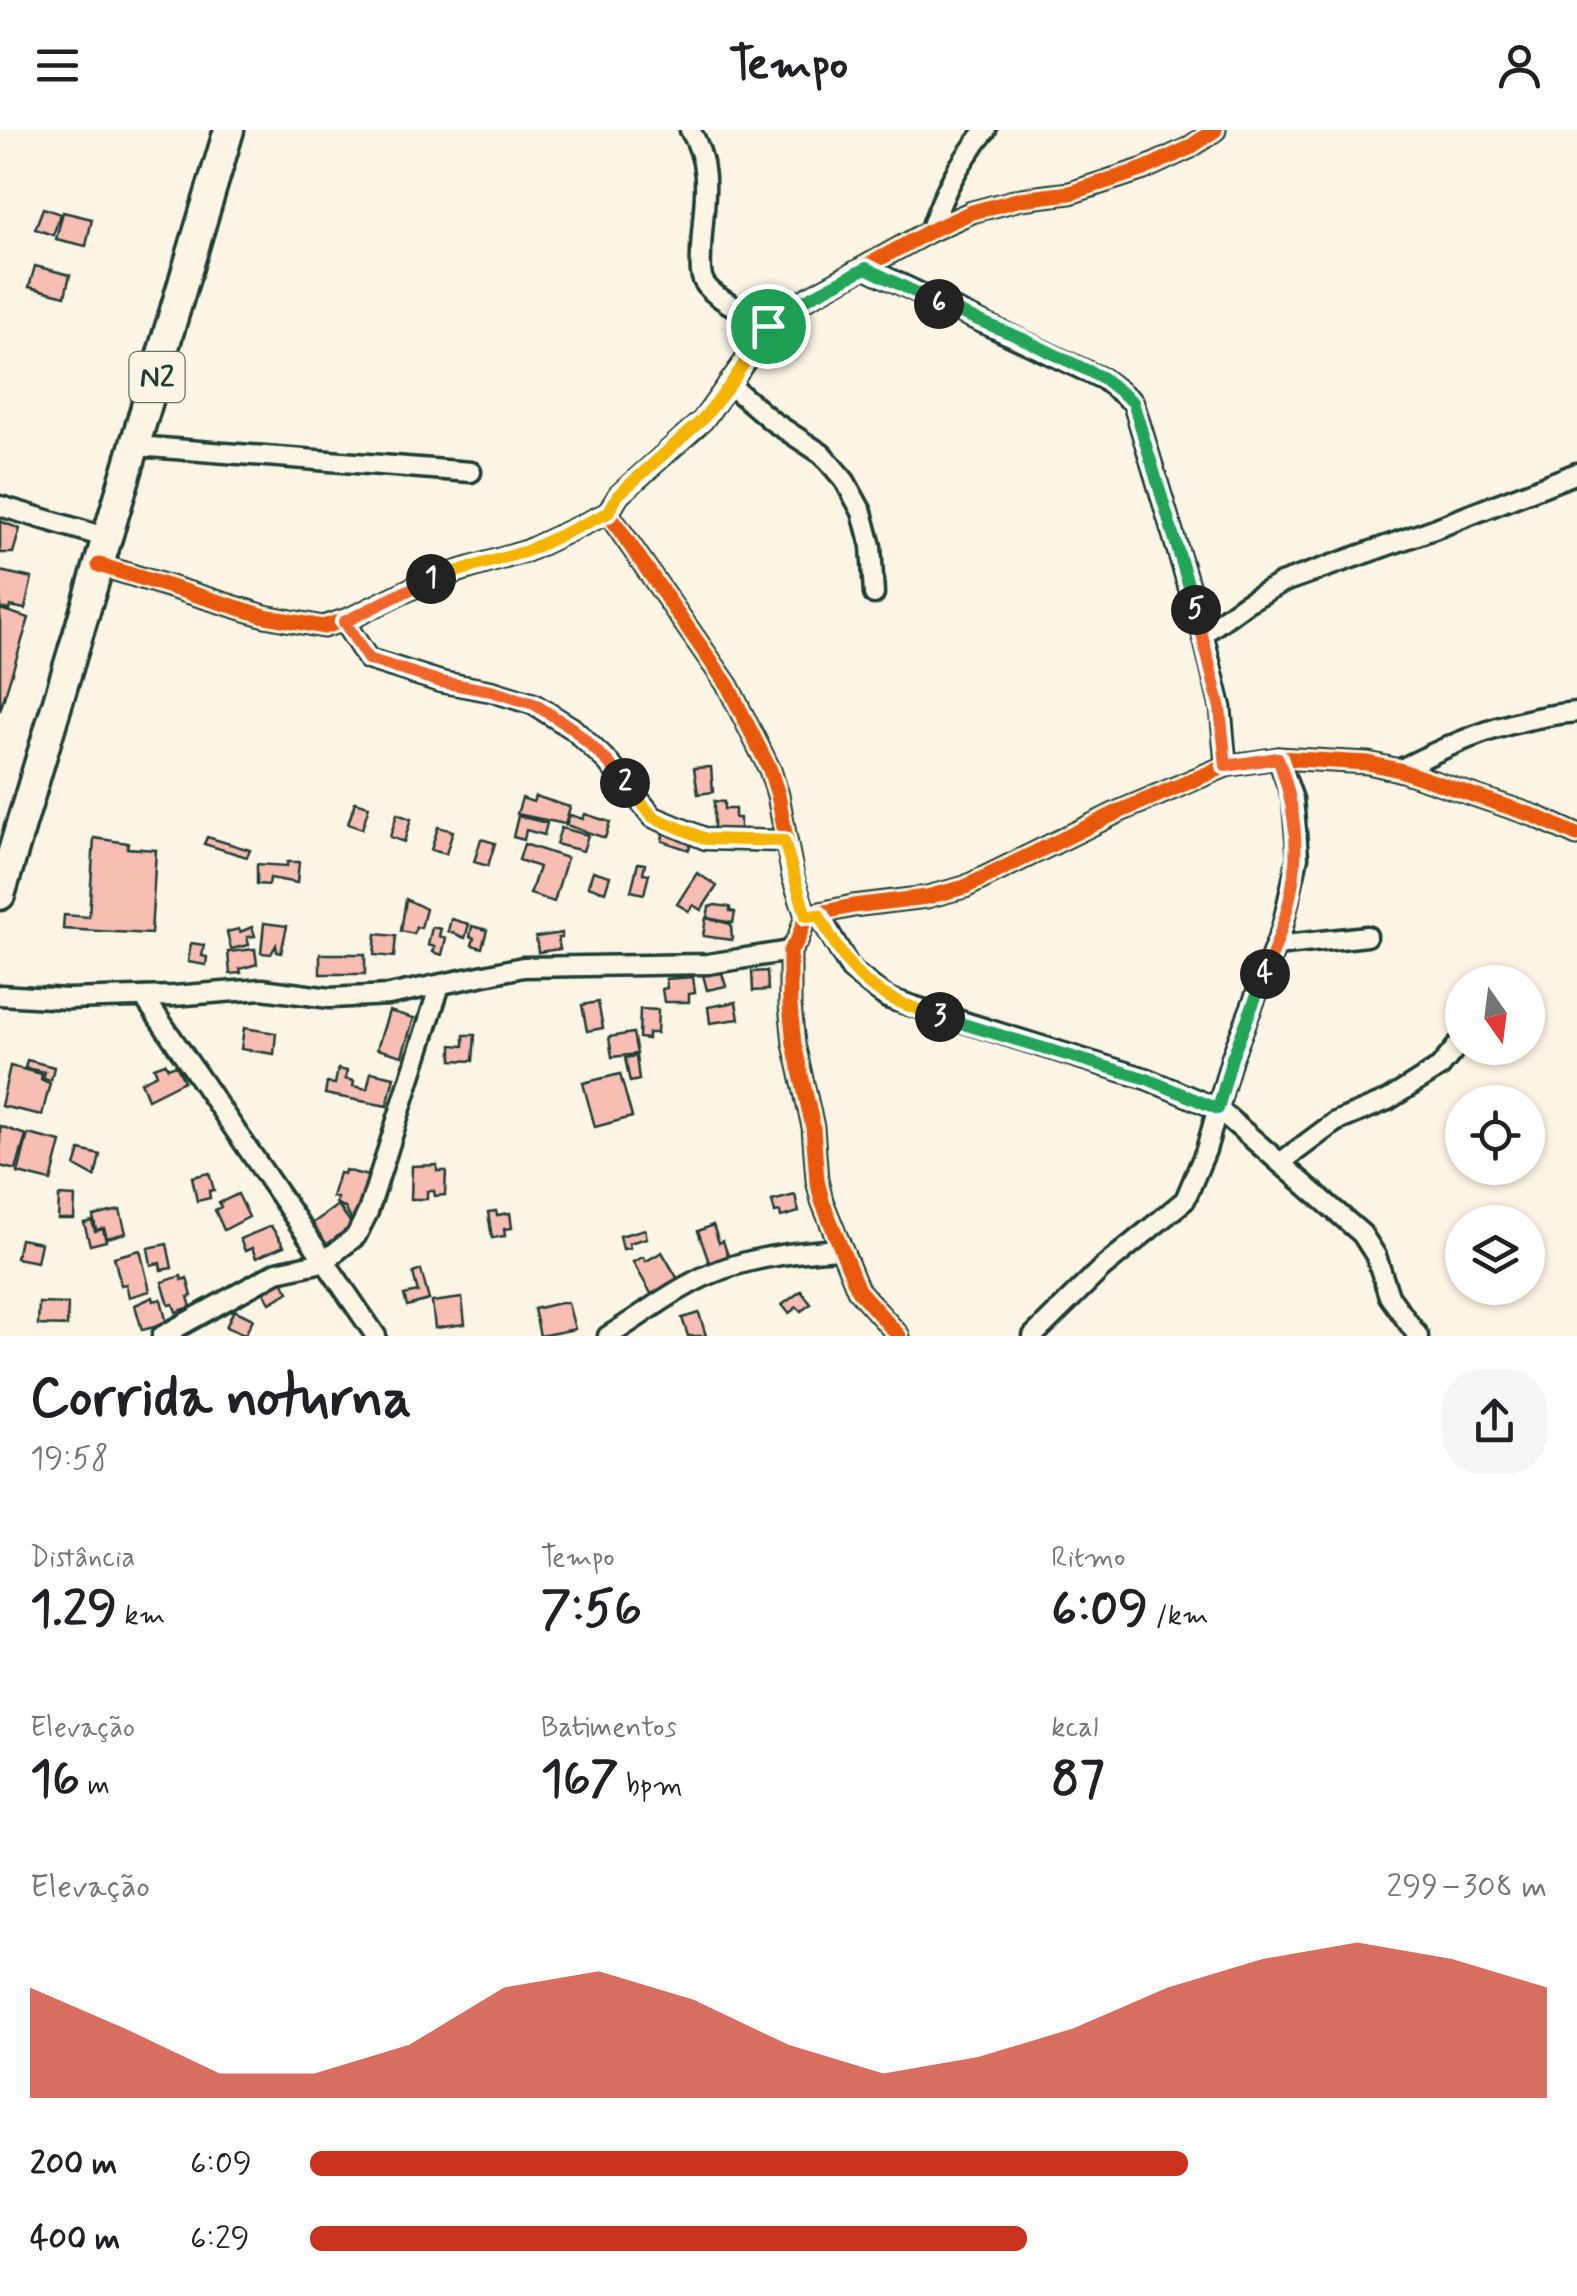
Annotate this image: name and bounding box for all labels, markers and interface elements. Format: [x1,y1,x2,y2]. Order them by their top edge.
text: Tempo [729,36,848,95]
icon: menu [30,38,85,93]
icon: person [1492,38,1547,93]
pin: 6 [914,279,964,329]
pin [726,284,811,369]
text: 6 [932,285,946,322]
icon: arrive [741,299,796,354]
road number: N2 [130,352,184,402]
pin: 1 [406,554,456,604]
text: 1 [425,560,437,597]
pin: 5 [1171,585,1221,635]
text: 5 [1188,591,1204,628]
pin: 2 [600,758,650,808]
text: 2 [618,764,632,801]
pin: 4 [1240,949,1290,999]
text: 4 [1257,955,1273,992]
north arrow [1445,965,1545,1065]
map controls [1445,965,1545,1305]
pin: 3 [915,992,965,1042]
text: 3 [934,998,946,1035]
button: locate [1445,1085,1545,1185]
button: layers [1445,1205,1545,1305]
text: Corrida noturna [30,1364,411,1436]
button: share [1442,1369,1547,1474]
text: 19:58 [30,1438,109,1480]
text: Distância [30,1540,135,1577]
text: Tempo [541,1540,615,1577]
text: Ritmo [1051,1540,1125,1577]
text: 1.29 [30,1577,117,1643]
text: 7:56 [541,1577,642,1643]
text: 6:09 [1051,1577,1148,1643]
text: km [117,1598,165,1635]
text: /km [1148,1598,1209,1635]
text: Elevação [30,1710,135,1747]
text: Batimentos [541,1710,677,1747]
text: kcal [1051,1710,1098,1747]
text: 16 [30,1747,80,1813]
text: 167 [541,1747,619,1813]
text: 87 [1051,1747,1105,1813]
text: m [80,1768,110,1805]
text: bpm [619,1768,683,1805]
text: Elevação [30,1866,150,1908]
text: 299–308 m [1387,1866,1547,1908]
text: 200 m [30,2143,117,2185]
text: 6:09 [190,2143,252,2185]
text: 400 m [30,2218,120,2260]
text: 6:29 [190,2218,250,2260]

